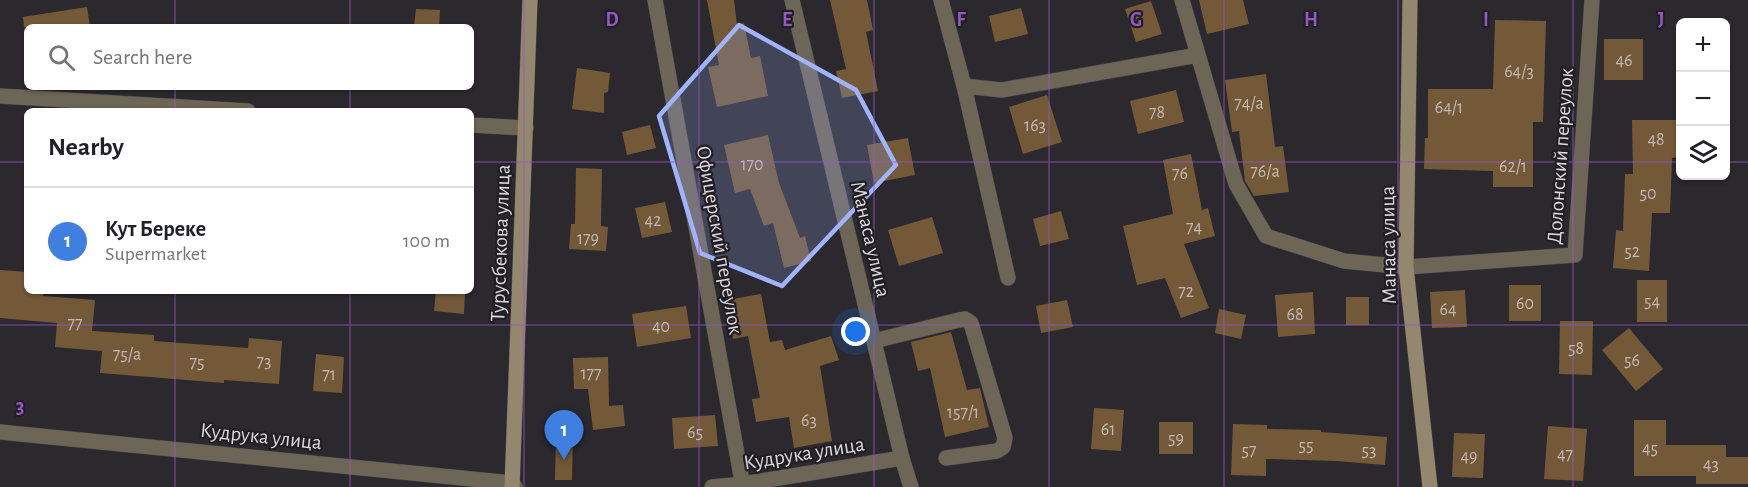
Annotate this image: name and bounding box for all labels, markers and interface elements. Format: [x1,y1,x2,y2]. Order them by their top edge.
text: D [605,10,619,30]
text: E [782,10,792,30]
text: F [956,10,966,30]
text: G [1130,10,1142,30]
text: H [1304,10,1318,30]
text: I [1483,10,1489,30]
text: J [1658,10,1664,30]
map controls [1676,18,1730,180]
button: + [1676,18,1730,72]
search box [24,24,474,90]
icon: search [45,41,78,74]
text: Search here [93,46,192,68]
house number: 46 [1615,52,1633,70]
house number: 64/3 [1504,63,1534,81]
street label: Долонский переулок [1544,67,1577,245]
button: − [1676,72,1730,126]
house number: 74/a [1234,95,1264,113]
house number: 64/1 [1435,99,1463,117]
house number: 78 [1149,104,1165,122]
house number: 163 [1024,117,1046,135]
button: layers [1676,126,1730,180]
house number: 48 [1647,131,1665,149]
text: Nearby [48,134,124,160]
street label: Офицерский переулок [693,144,747,337]
house number: 170 [740,156,764,174]
house number: 62/1 [1499,158,1527,176]
house number: 76/a [1250,163,1280,181]
street label: Турусбекова улица [487,164,514,322]
house number: 76 [1172,165,1188,183]
street label: Манаса улица [847,179,894,300]
street label: Манаса улица [1377,185,1400,304]
house number: 50 [1639,185,1657,203]
house number: 42 [645,212,661,230]
text: Кут Береке [105,218,206,240]
house number: 74 [1186,219,1202,237]
house number: 179 [577,230,599,248]
text: 1 [64,231,71,251]
text: 100 m [403,231,450,251]
house number: 52 [1624,243,1640,261]
text: Supermarket [105,244,206,264]
house number: 72 [1178,283,1194,301]
house number: 54 [1644,293,1660,311]
house number: 60 [1516,295,1534,313]
house number: 64 [1439,301,1457,319]
house number: 68 [1287,306,1304,324]
house number: 77 [67,315,83,333]
your location [841,317,870,346]
house number: 40 [652,318,670,336]
house number: 58 [1568,340,1584,358]
house number: 75/a [113,346,141,364]
house number: 56 [1624,352,1640,370]
house number: 73 [257,353,271,371]
house number: 75 [189,354,205,372]
house number: 177 [580,365,602,383]
house number: 71 [322,366,336,384]
text: 3 [16,397,24,417]
house number: 157/1 [947,404,979,422]
pin: 1 [544,410,584,460]
house number: 63 [801,412,817,430]
street label: Кудрука улица [199,420,323,453]
house number: 61 [1101,421,1115,439]
house number: 65 [687,424,703,442]
house number: 59 [1168,430,1184,448]
street label: Кудрука улица [742,433,867,473]
house number: 55 [1298,437,1314,455]
house number: 45 [1642,440,1658,458]
house number: 57 [1241,442,1257,460]
house number: 53 [1362,442,1376,460]
house number: 47 [1557,446,1573,464]
house number: 49 [1460,448,1478,466]
house number: 43 [1703,456,1719,474]

